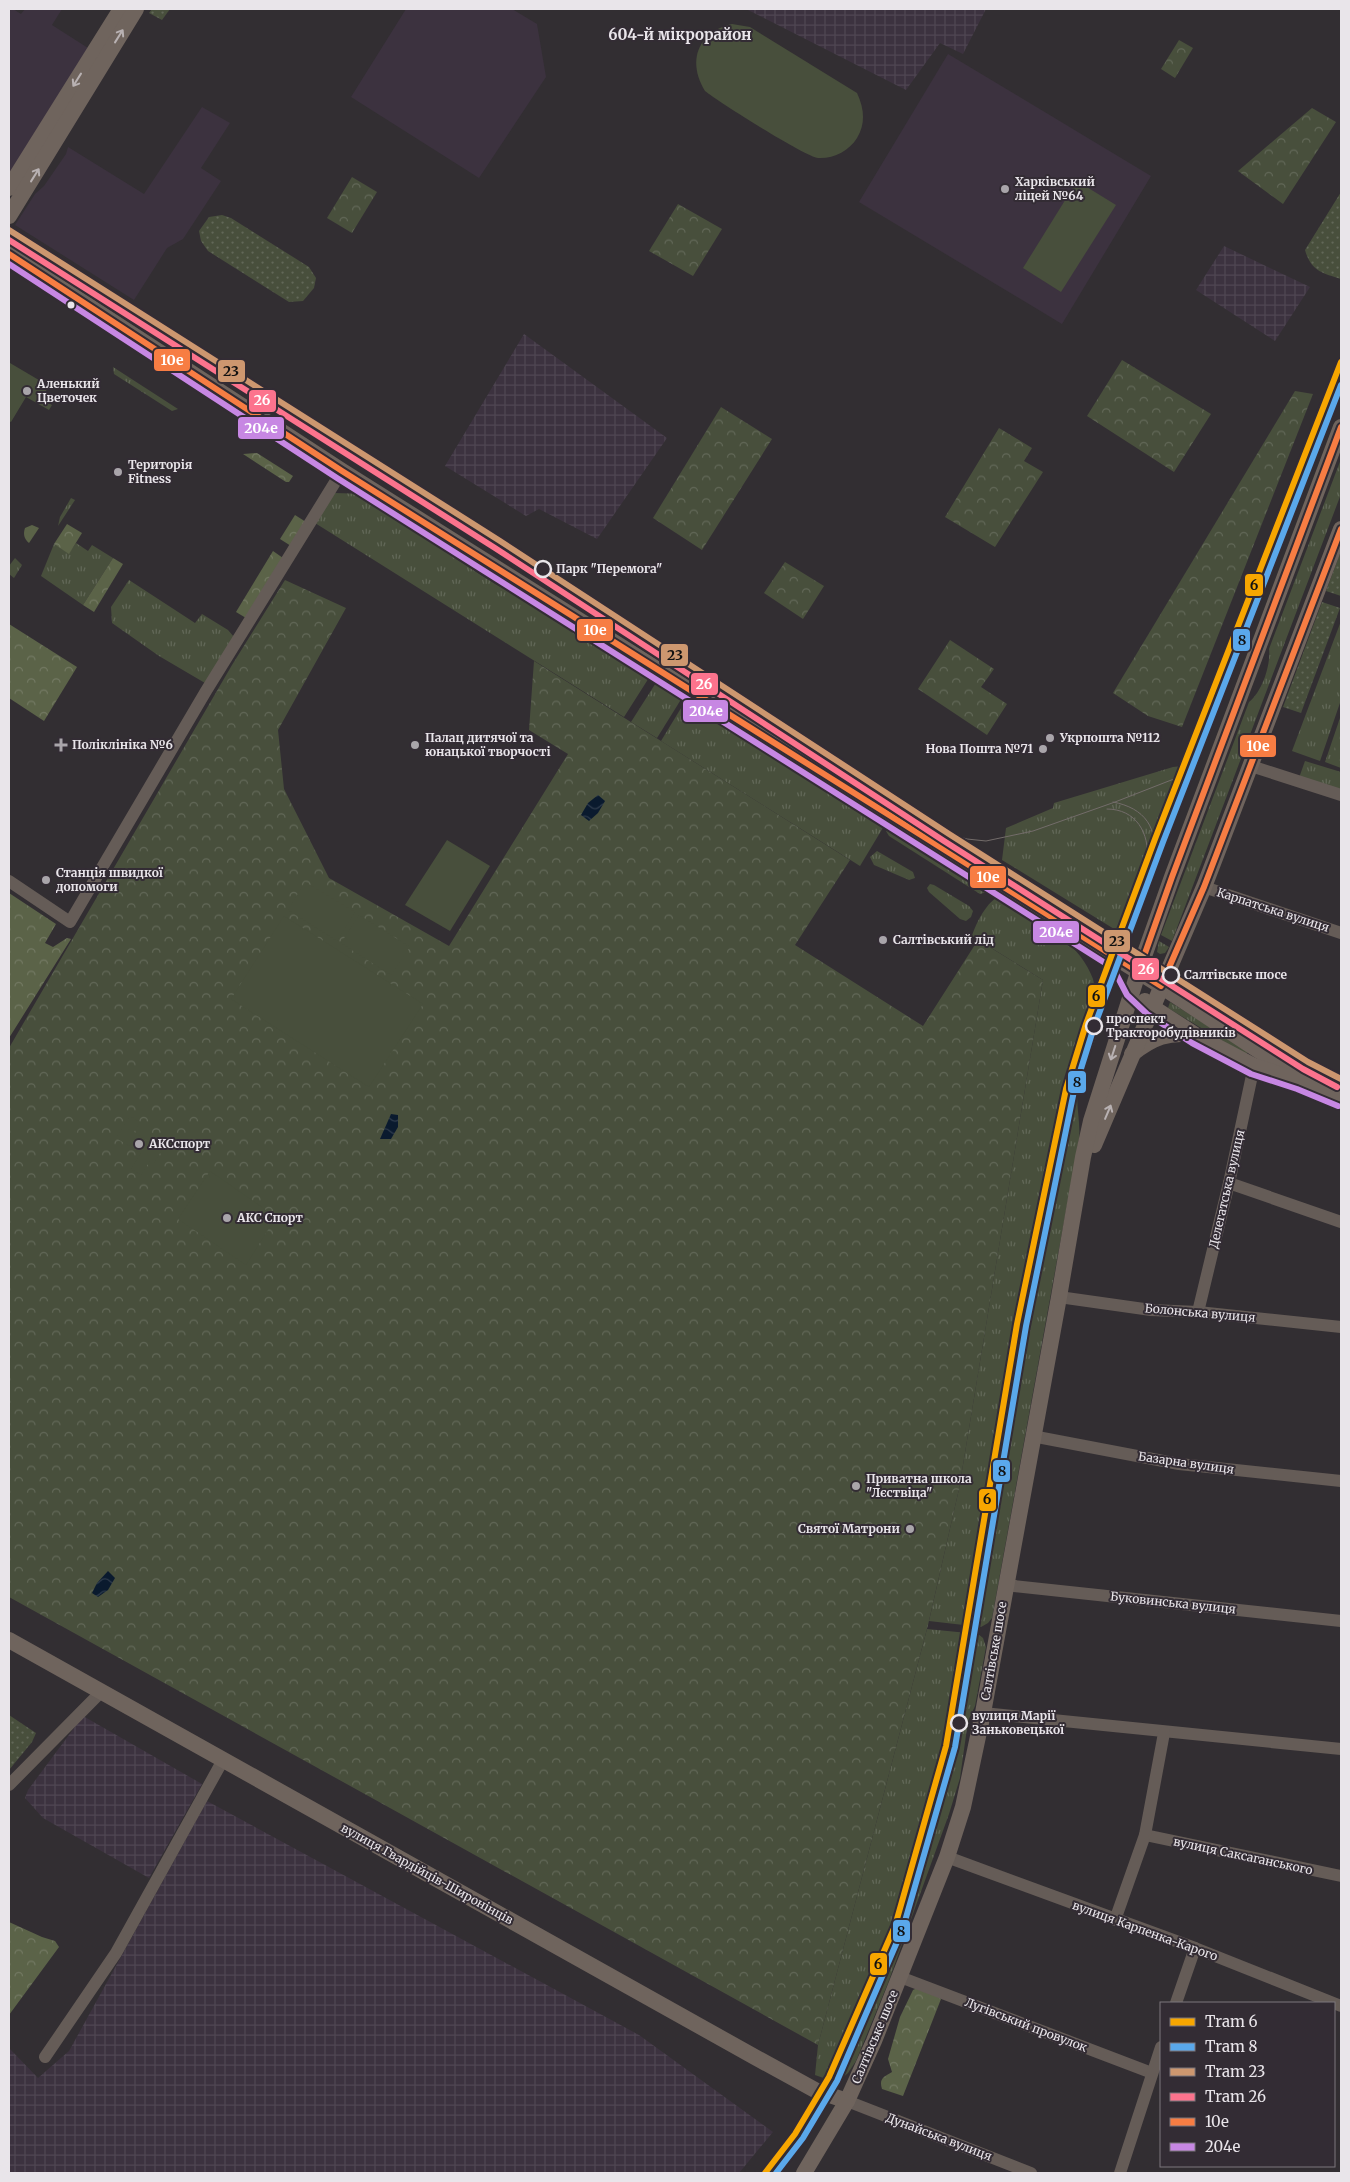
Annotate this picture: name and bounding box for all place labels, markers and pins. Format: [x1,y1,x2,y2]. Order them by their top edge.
place label: Харківський ліцей №64 [1015,174,1095,203]
marker: Харківський ліцей №64 [999,183,1011,195]
unlabelled marker [66,300,76,310]
place label: Аленький Цветочек [36,376,100,405]
marker: Аленький Цветочек [21,385,33,397]
place label: Територія Fitness [128,457,192,486]
marker: Територія Fitness [112,466,124,478]
marker: Парк "Перемога" [534,560,552,578]
place label: Парк "Перемога" [556,561,662,576]
place label: Палац дитячої та юнацької творчості [425,730,551,759]
place label: Укрпошта №112 [1059,730,1160,745]
marker: Укрпошта №112 [1044,732,1056,744]
place label: Поліклініка №6 [72,737,173,752]
marker: Поліклініка №6 [54,738,68,752]
marker: Палац дитячої та юнацької творчості [409,739,421,751]
place label: Нова Пошта №71 [926,741,1033,756]
marker: Нова Пошта №71 [1037,743,1049,755]
place label: Станція швидкої допомоги [55,865,164,894]
marker: Станція швидкої допомоги [40,874,52,886]
place label: Салтівський лід [893,932,994,947]
marker: Салтівський лід [877,934,889,946]
marker: Салтівське шосе [1162,966,1180,984]
place label: Салтівське шосе [1184,967,1287,982]
place label: проспект Тракторобудівників [1106,1011,1236,1040]
marker: проспект Тракторобудівників [1085,1017,1103,1035]
place label: АКСспорт [148,1136,211,1151]
marker: АКСспорт [133,1138,145,1150]
place label: АКС Спорт [236,1210,303,1225]
marker: АКС Спорт [221,1212,233,1224]
place label: Приватна школа "Лєствіца" [866,1471,972,1500]
marker: Приватна школа "Лєствіца" [850,1480,862,1492]
place label: Святої Матрони [798,1521,901,1536]
marker: Святої Матрони [904,1523,916,1535]
place label: вулиця Марії Заньковецької [972,1708,1065,1737]
marker: вулиця Марії Заньковецької [950,1714,968,1732]

